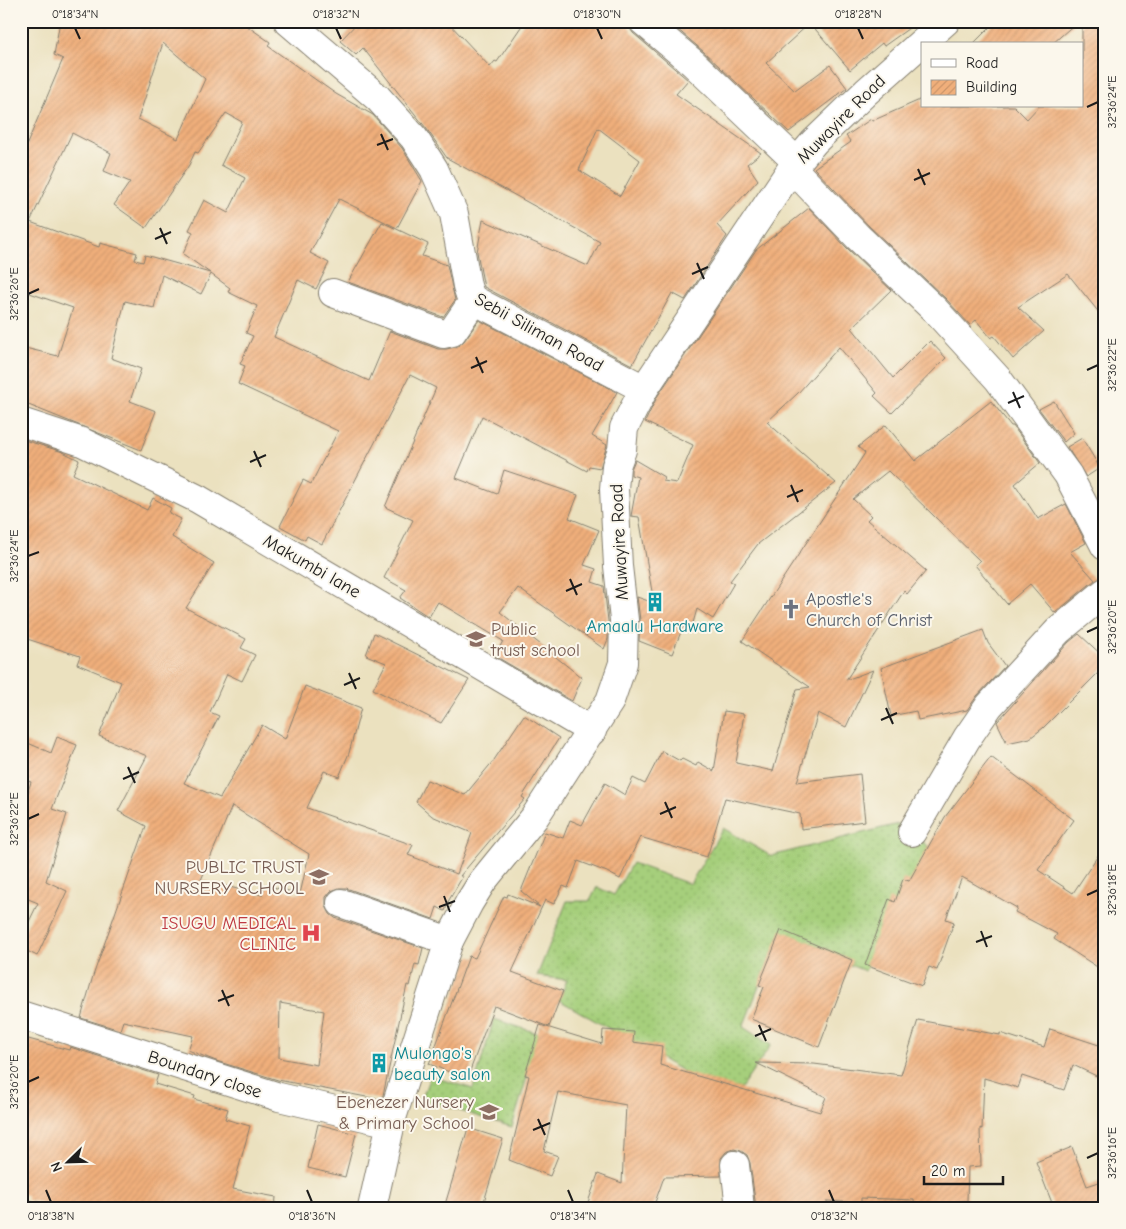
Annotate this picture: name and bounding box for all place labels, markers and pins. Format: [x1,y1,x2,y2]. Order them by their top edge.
place label: Apostle's Church of Christ [806,589,933,631]
building icon: Amaalu Hardware [644,591,666,613]
church icon: Apostle's Church of Christ [780,598,802,620]
place label: Amaalu Hardware [586,616,724,637]
place label: Public trust school [490,619,580,661]
school or university icon: Public trust school [465,628,487,650]
place label: PUBLIC TRUST NURSERY SCHOOL [155,857,305,899]
school or university icon: PUBLIC TRUST NURSERY SCHOOL [308,866,330,888]
place label: ISUGU MEDICAL CLINIC [161,913,296,955]
hospital icon: ISUGU MEDICAL CLINIC [300,922,322,944]
place label: Mulongo's beauty salon [394,1043,490,1085]
building icon: Mulongo's beauty salon [368,1052,390,1074]
place label: Ebenezer Nursery & Primary School [336,1092,475,1134]
school or university icon: Ebenezer Nursery & Primary School [478,1101,500,1123]

